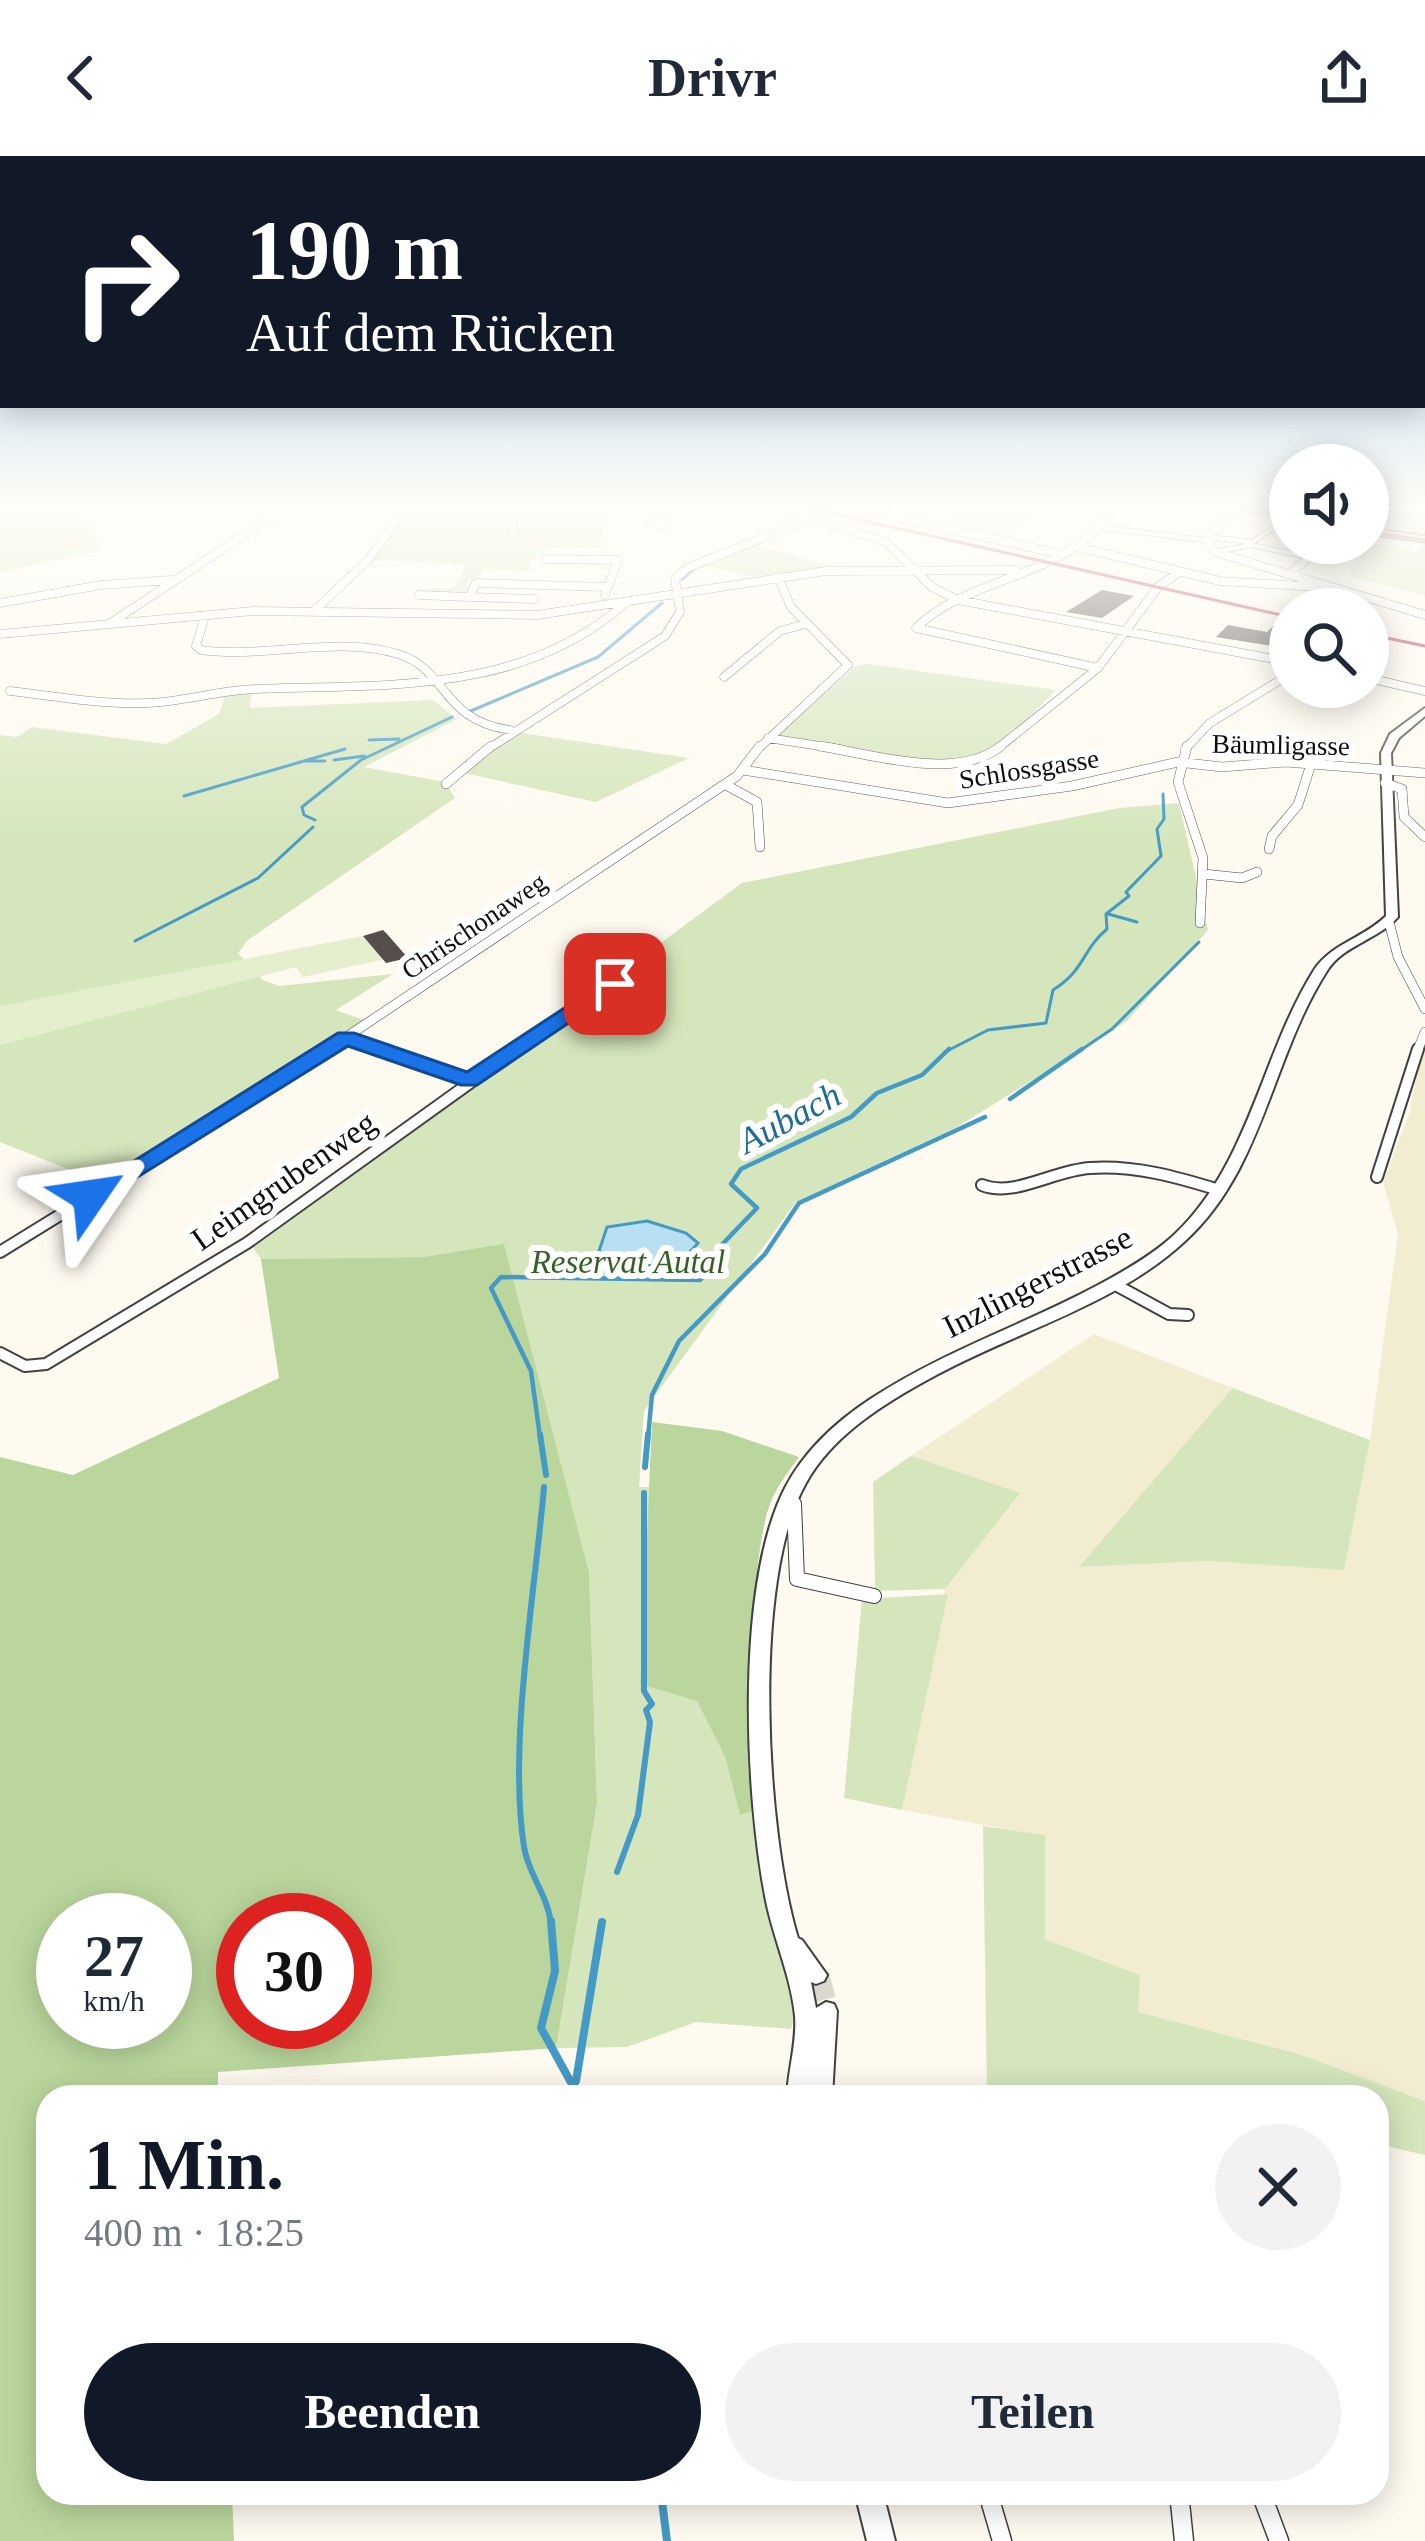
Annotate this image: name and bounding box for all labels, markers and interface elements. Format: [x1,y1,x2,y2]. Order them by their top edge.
icon: back [48,45,114,111]
icon: share [1311,45,1377,111]
text: Drivr [648,48,777,108]
icon: right [48,204,204,360]
text: 190 m [246,204,463,297]
text: Auf dem Rücken [246,303,615,363]
map controls [1269,444,1389,708]
button: sound [1269,444,1389,564]
button: search [1269,588,1389,708]
street label: Bäumligasse [1212,729,1350,761]
street label: Schlossgasse [957,743,1101,795]
street label: Chrischonaweg [396,867,552,985]
pin [564,933,666,1035]
icon: arrive [582,951,648,1017]
water label: Aubach [730,1074,847,1162]
street label: Leimgrubenweg [185,1104,382,1258]
position arrow [27,1133,153,1259]
street label: Inzlingerstrasse [937,1219,1138,1345]
park label: Reservat Autal [530,1244,725,1280]
speed limit sign: 30 [216,1893,372,2049]
text: 27 [84,1923,144,1989]
text: km/h [83,1984,145,2017]
button: close [1215,2124,1341,2250]
text: 1 Min. [84,2125,284,2205]
text: 400 m · 18:25 [84,2211,304,2254]
button: Beenden [84,2343,701,2481]
button: Teilen [725,2343,1341,2481]

